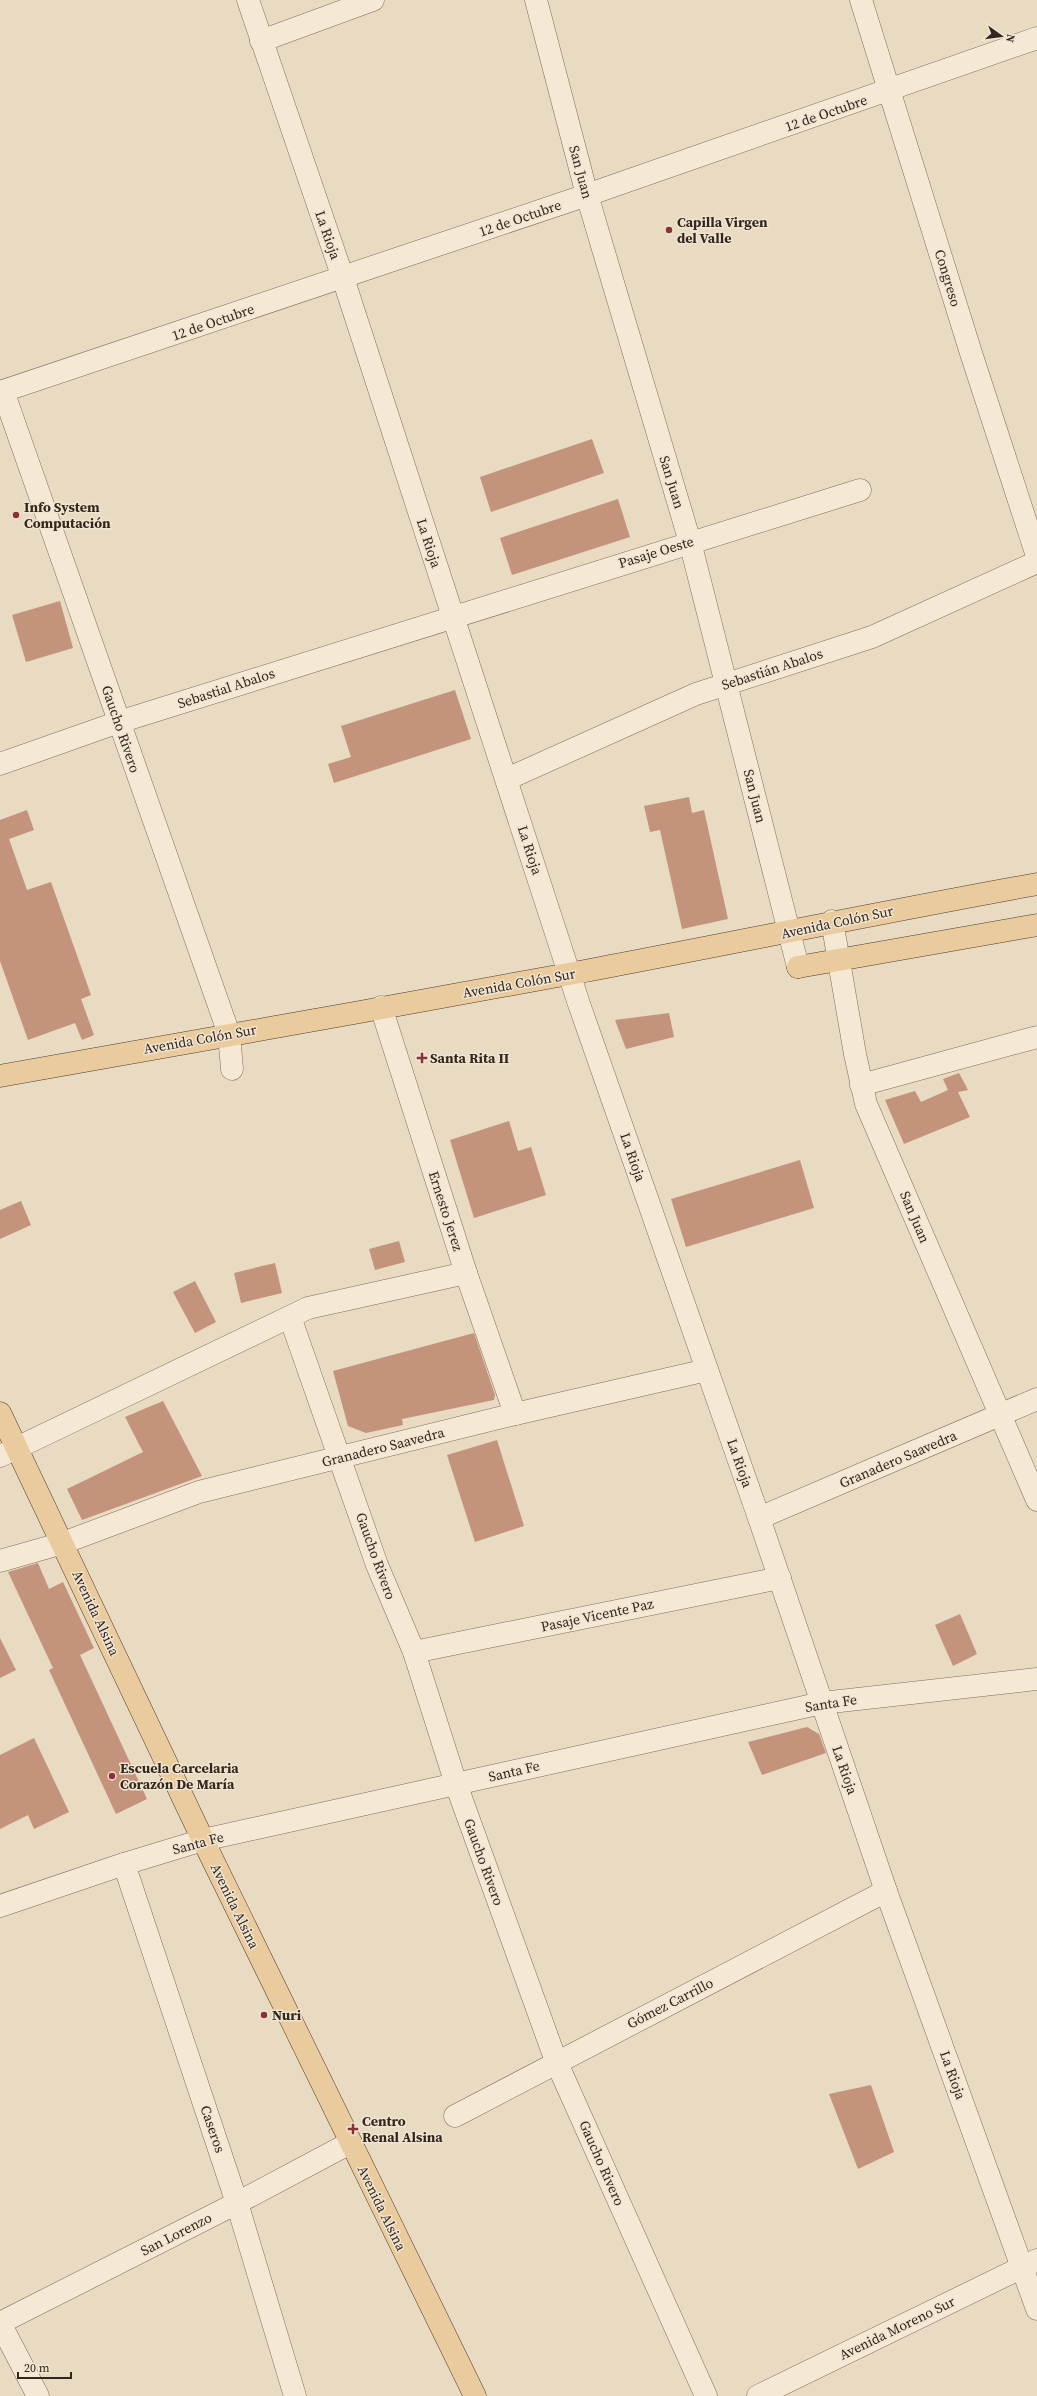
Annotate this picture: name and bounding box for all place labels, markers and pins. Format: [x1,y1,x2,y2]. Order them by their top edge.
place label: Capilla Virgen del Valle [677,212,768,248]
marker: Capilla Virgen del Valle [664,225,674,235]
place label: Info System Computación [24,497,111,533]
marker: Info System Computación [11,510,21,520]
place label: Santa Rita II [430,1048,509,1068]
marker: Santa Rita II [417,1053,427,1063]
place label: Escuela Carcelaria Corazón De María [120,1758,239,1794]
marker: Escuela Carcelaria Corazón De María [107,1771,117,1781]
place label: Nuri [272,2005,302,2025]
marker: Nuri [259,2010,269,2020]
place label: Centro Renal Alsina [362,2111,443,2147]
marker: Centro Renal Alsina [347,2123,359,2135]

